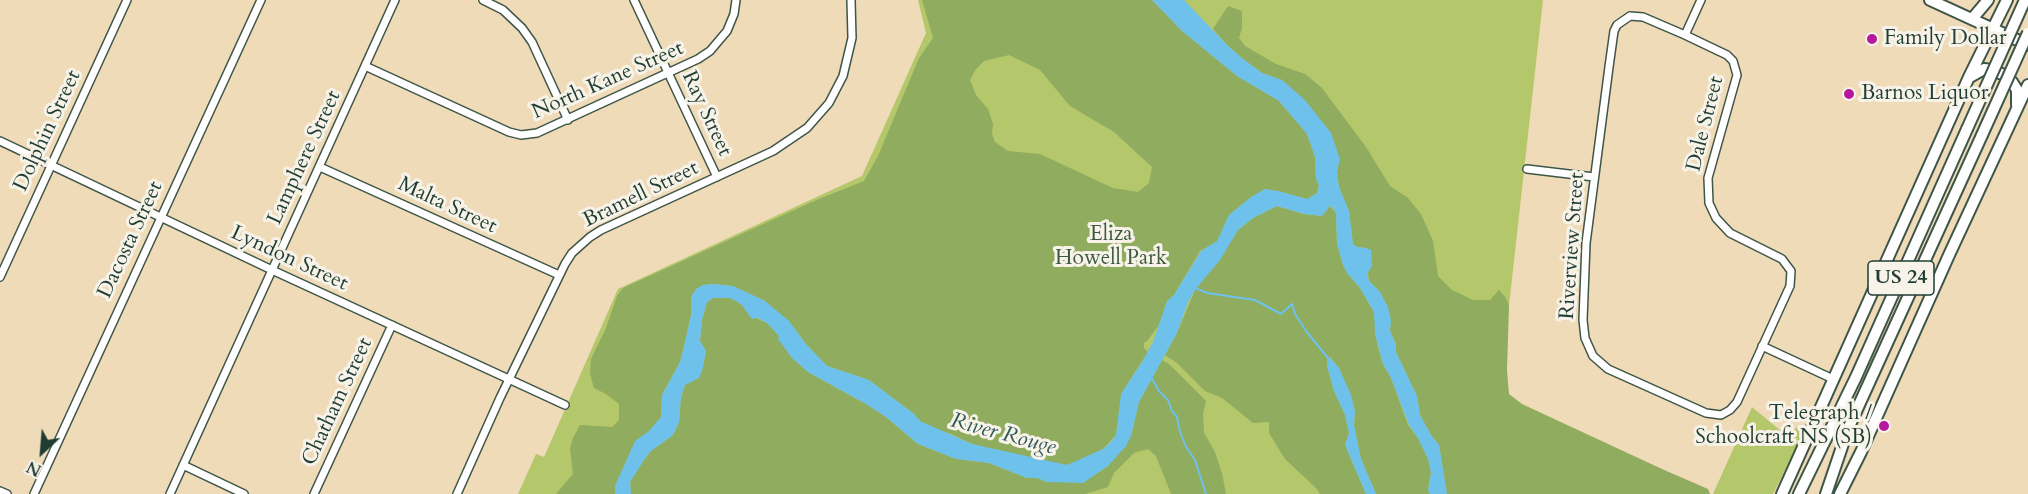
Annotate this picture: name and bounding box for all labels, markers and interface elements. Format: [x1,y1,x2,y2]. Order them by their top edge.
place label: Family Dollar [1884,26,2007,52]
marker: Family Dollar [1865,32,1879,46]
street label: North Kane Street [528,36,688,126]
street label: Dolphin Street [9,67,87,195]
street label: Ray Street [675,67,737,161]
street label: Dale Street [1682,74,1730,174]
place label: Barnos Liquor [1861,81,1988,107]
street label: Lamphere Street [263,87,347,229]
marker: Barnos Liquor [1842,87,1856,101]
street label: Bramell Street [579,156,703,234]
street label: Malta Street [394,172,500,240]
street label: Riverview Street [1555,172,1591,320]
street label: Dacosta Street [93,178,169,302]
street label: Lyndon Street [226,221,352,297]
park label: Eliza Howell Park [1055,222,1167,272]
road number: US 24 [1868,261,1934,295]
street label: Chatham Street [297,334,379,470]
place label: Telegraph / Schoolcraft NS (SB) [1695,401,1872,451]
water label: River Rouge [948,408,1058,462]
marker: Telegraph / Schoolcraft NS (SB) [1877,419,1891,433]
north arrow [12,422,72,482]
text: N [23,455,45,481]

